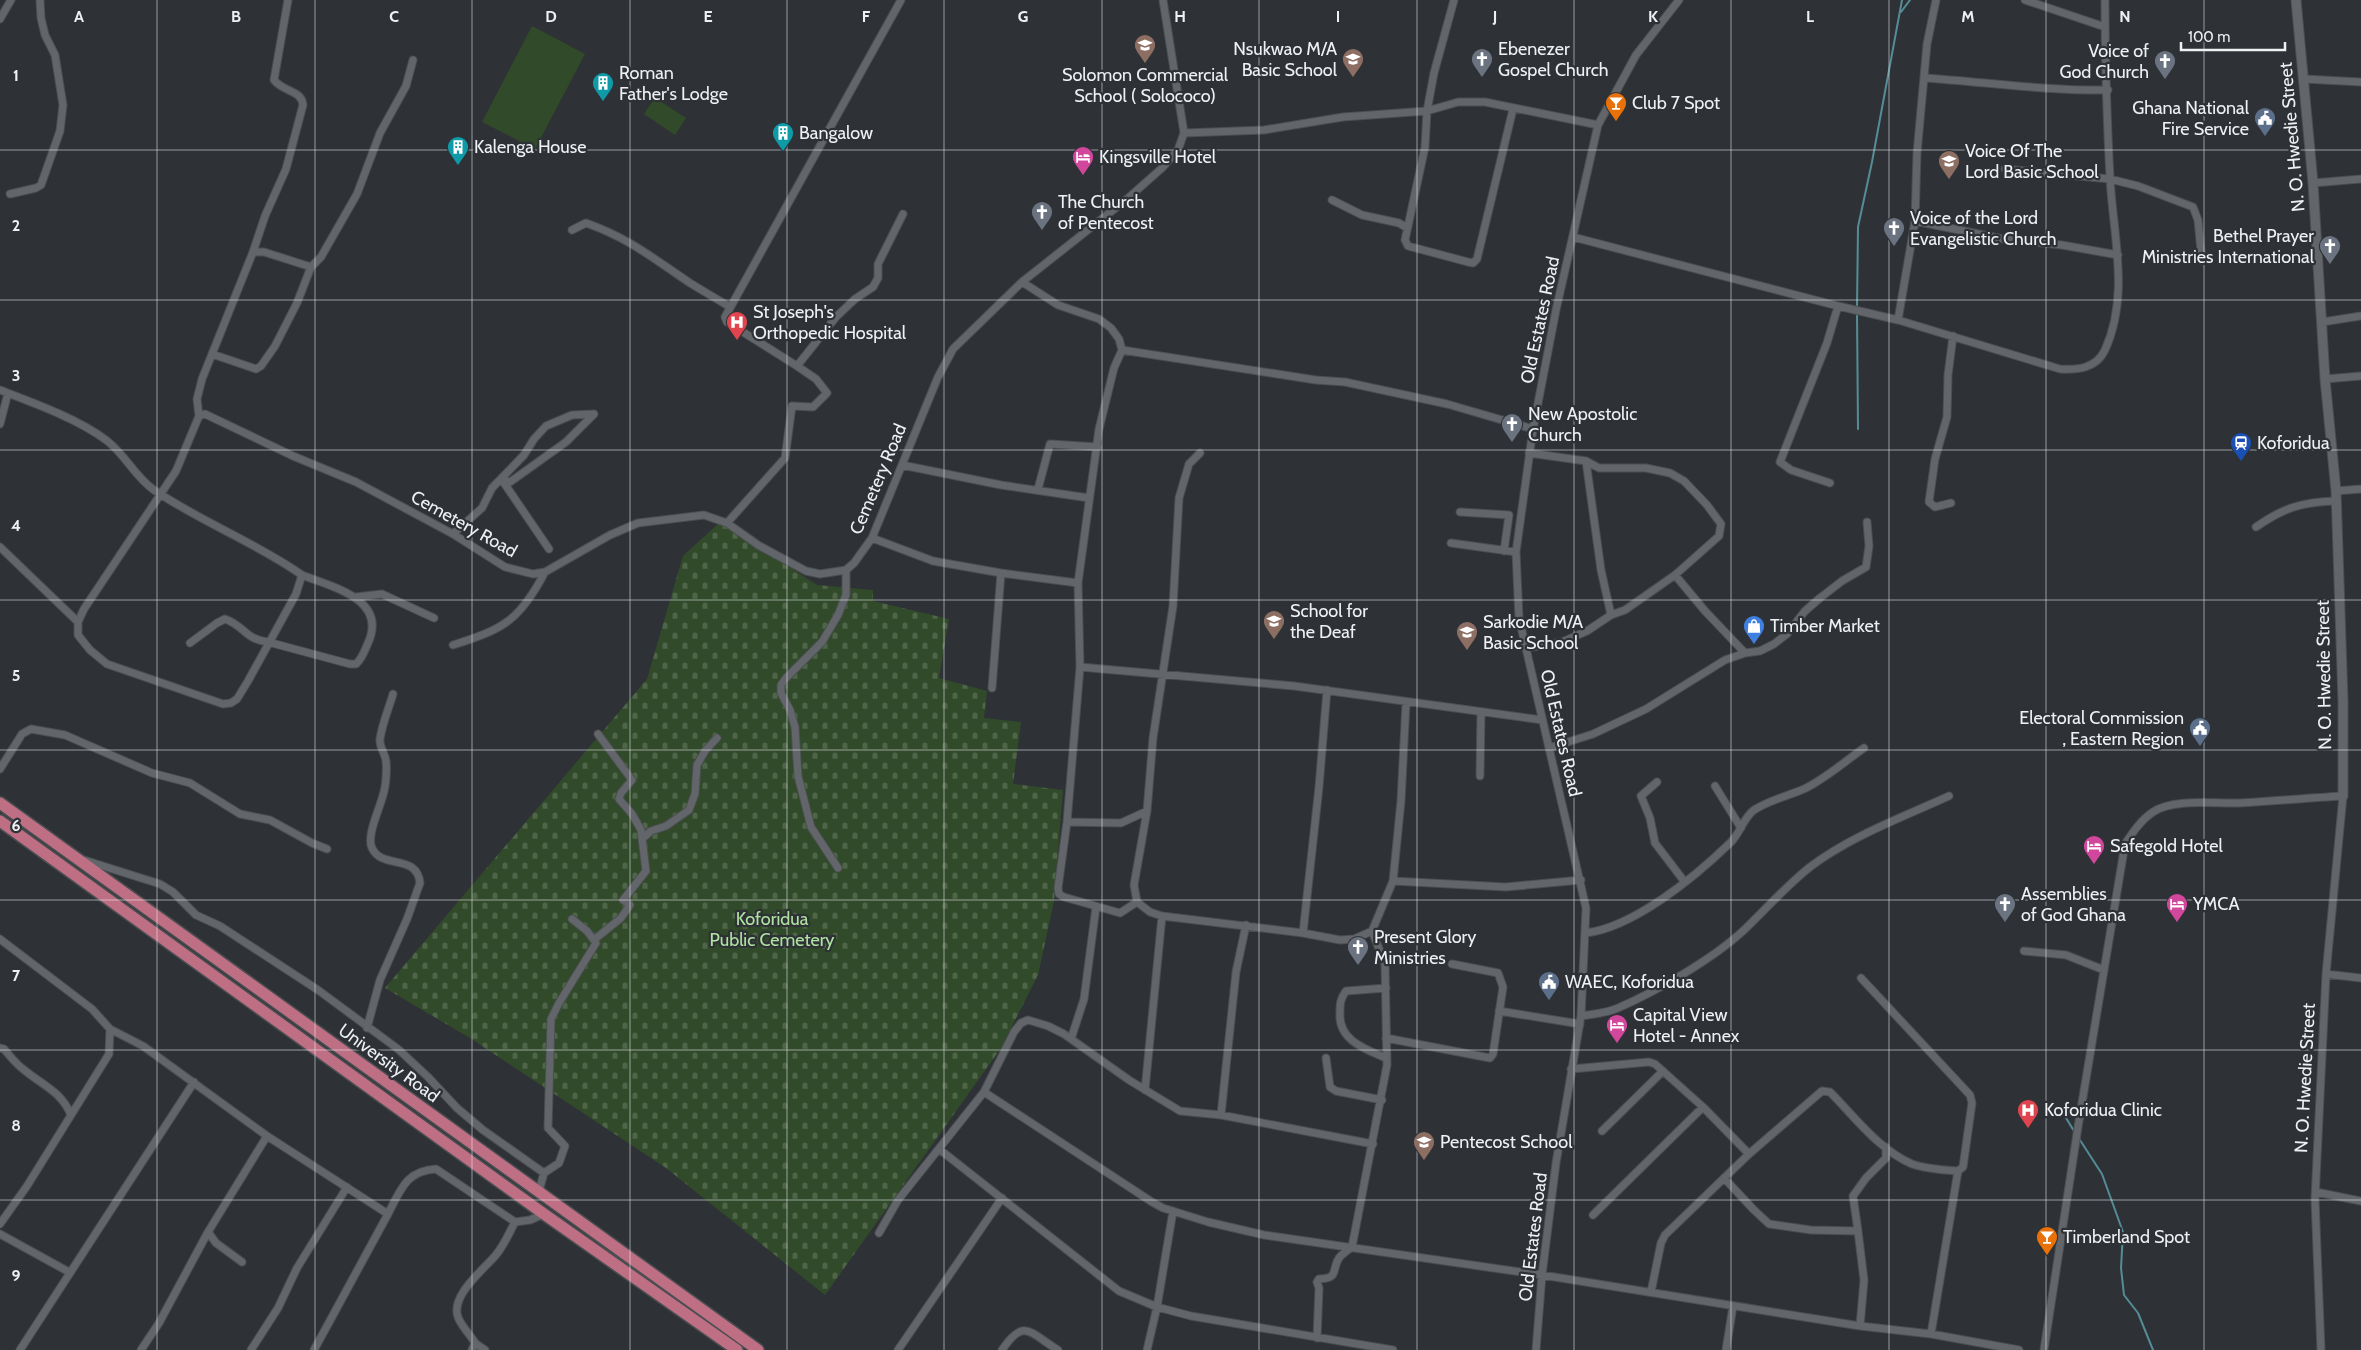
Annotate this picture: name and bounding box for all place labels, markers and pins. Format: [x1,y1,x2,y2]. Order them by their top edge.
school or university icon: Solomon Commercial School ( Solococo) [1133,33,1157,64]
place label: Nsukwao M/A Basic School [1233,38,1338,81]
place label: Ebenezer Gospel Church [1498,38,1609,81]
place label: Voice of God Church [2059,40,2149,83]
school or university icon: Nsukwao M/A Basic School [1341,47,1365,78]
church icon: Ebenezer Gospel Church [1470,47,1494,78]
church icon: Voice of God Church [2153,49,2177,80]
place label: Roman Father's Lodge [619,62,728,105]
place label: Solomon Commercial School ( Solococo) [1062,64,1229,107]
building icon: Roman Father's Lodge [591,71,615,102]
bar icon: Club 7 Spot [1604,91,1628,122]
place label: Club 7 Spot [1632,92,1720,114]
place label: Ghana National Fire Service [2132,97,2250,140]
public building icon: Ghana National Fire Service [2253,106,2277,137]
building icon: Bangalow [771,121,795,152]
place label: Bangalow [799,122,873,144]
building icon: Kalenga House [446,135,470,166]
place label: Kalenga House [474,136,586,158]
place label: Voice Of The Lord Basic School [1965,140,2099,183]
hotel icon: Kingsville Hotel [1071,145,1095,176]
place label: Kingsville Hotel [1099,146,1217,168]
school or university icon: Voice Of The Lord Basic School [1937,149,1961,180]
place label: The Church of Pentecost [1058,191,1154,234]
church icon: The Church of Pentecost [1030,200,1054,231]
place label: Voice of the Lord Evangelistic Church [1910,207,2057,250]
church icon: Voice of the Lord Evangelistic Church [1882,216,1906,247]
place label: Bethel Prayer Ministries International [2142,225,2315,268]
church icon: Bethel Prayer Ministries International [2318,234,2342,265]
place label: St Joseph's Orthopedic Hospital [753,301,907,344]
hospital icon: St Joseph's Orthopedic Hospital [725,310,749,341]
place label: New Apostolic Church [1528,403,1637,446]
church icon: New Apostolic Church [1500,412,1524,443]
station icon: Koforidua [2229,431,2253,462]
place label: Koforidua [2257,432,2330,454]
place label: School for the Deaf [1290,600,1368,643]
school or university icon: School for the Deaf [1262,609,1286,640]
place label: Sarkodie M/A Basic School [1483,611,1583,654]
shop icon: Timber Market [1742,614,1766,645]
place label: Timber Market [1770,615,1880,637]
school or university icon: Sarkodie M/A Basic School [1455,620,1479,651]
place label: Electoral Commission , Eastern Region [2019,707,2184,750]
public building icon: Electoral Commission , Eastern Region [2188,716,2212,747]
hotel icon: Safegold Hotel [2082,834,2106,865]
place label: Safegold Hotel [2110,835,2224,857]
place label: Assemblies of God Ghana [2021,883,2126,926]
church icon: Assemblies of God Ghana [1993,892,2017,923]
hotel icon: YMCA [2165,892,2189,923]
place label: YMCA [2192,893,2239,915]
place label: Present Glory Ministries [1374,926,1476,969]
church icon: Present Glory Ministries [1346,935,1370,966]
public building icon: WAEC, Koforidua [1537,970,1561,1001]
place label: WAEC, Koforidua [1565,971,1694,993]
place label: Capital View Hotel - Annex [1633,1004,1740,1047]
hotel icon: Capital View Hotel - Annex [1605,1013,1629,1044]
hospital icon: Koforidua Clinic [2016,1098,2040,1129]
place label: Koforidua Clinic [2044,1099,2162,1121]
school or university icon: Pentecost School [1412,1130,1436,1161]
place label: Pentecost School [1440,1131,1573,1153]
bar icon: Timberland Spot [2035,1225,2059,1256]
place label: Timberland Spot [2063,1226,2190,1248]

